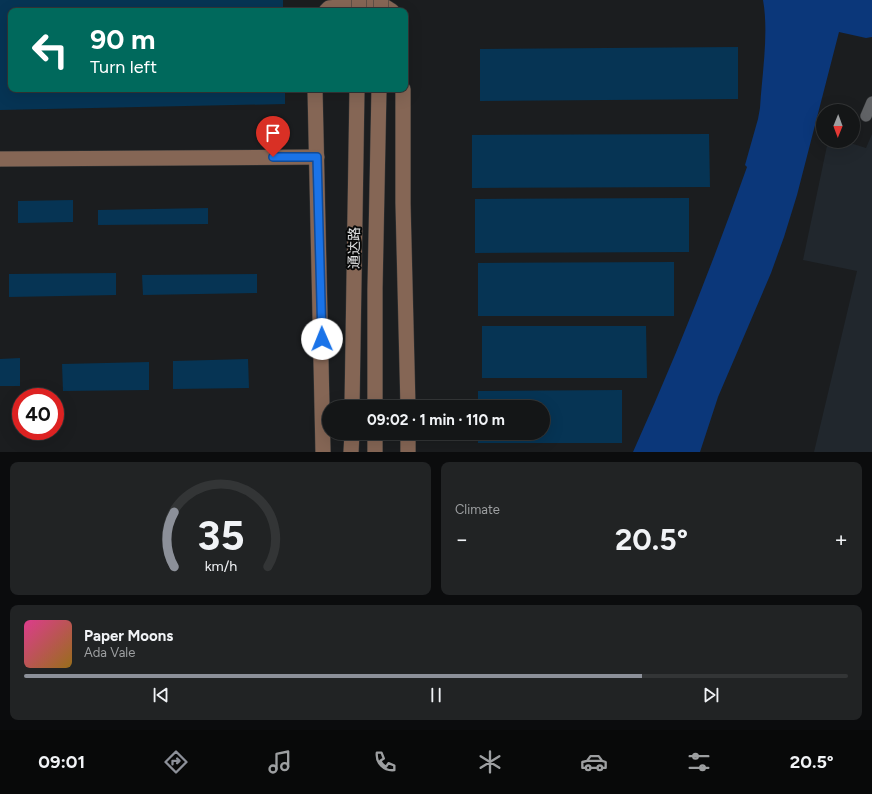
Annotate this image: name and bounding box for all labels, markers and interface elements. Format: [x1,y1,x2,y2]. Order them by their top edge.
text: 90 m [90,22,155,56]
icon: left [24,24,76,76]
text: Turn left [90,56,157,78]
north arrow [816,104,860,148]
map controls [816,104,860,148]
pin [256,116,290,157]
icon: arrive [262,122,284,144]
street label: 通达路 [346,227,363,269]
position arrow [301,318,343,360]
speed limit sign: 40 [12,388,64,440]
text: 09:02 · 1 min · 110 m [367,411,505,429]
text: Climate [455,502,500,517]
text: 35 [197,509,244,559]
text: 20.5° [615,521,688,558]
text: − [455,526,469,553]
text: + [834,526,848,553]
text: km/h [204,556,237,574]
text: Paper Moons [84,627,173,645]
text: Ada Vale [84,645,135,660]
icon: previous [150,684,172,706]
icon: pause [425,684,447,706]
icon: next [700,684,722,706]
icon: directions [162,748,190,776]
icon: music [266,748,294,776]
icon: phone [371,748,399,776]
icon: climate [476,748,504,776]
icon: car [580,748,608,776]
icon: filters [685,748,713,776]
text: 09:01 [38,751,85,773]
text: 20.5° [790,751,834,773]

